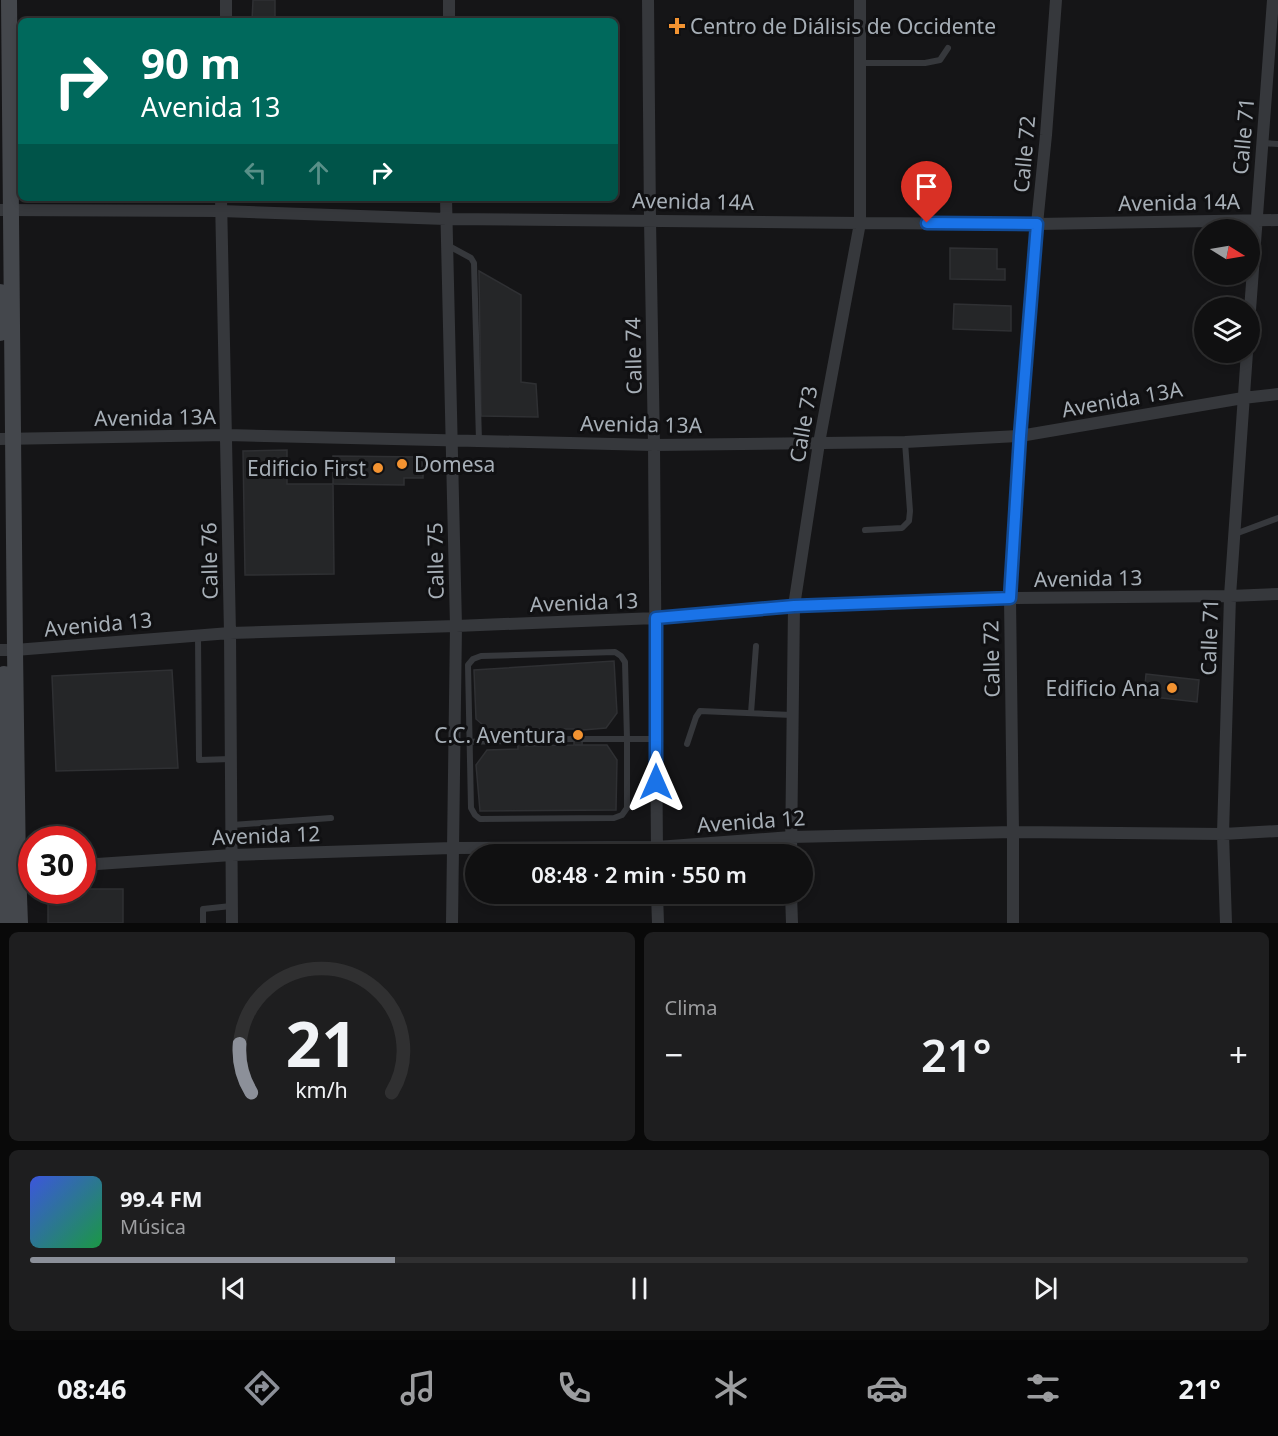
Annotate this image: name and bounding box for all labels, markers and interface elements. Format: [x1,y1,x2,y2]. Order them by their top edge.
place label: Centro de Diálisis de Occidente [690,12,996,40]
marker: Centro de Diálisis de Occidente [668,17,686,35]
text: 90 m [141,34,241,91]
icon: right [42,42,120,120]
text: Avenida 13 [141,88,281,125]
street label: Calle 71 [1226,96,1260,176]
street label: Calle 72 [1007,114,1041,194]
icon: left [239,156,272,189]
icon: ahead [302,156,335,189]
icon: right [365,156,398,189]
pin [901,161,952,223]
icon: arrive [910,170,943,203]
street label: Avenida 14A [632,186,755,216]
street label: Avenida 14A [1118,187,1241,217]
north arrow [1194,219,1260,285]
map controls [1194,219,1260,363]
button: layers [1194,297,1260,363]
street label: Calle 74 [618,317,648,395]
street label: Avenida 13A [1060,375,1185,423]
street label: Calle 73 [783,384,823,464]
street label: Avenida 13A [94,402,217,432]
street label: Avenida 13A [580,409,703,439]
place label: Domesa [414,450,495,478]
place label: Edificio First [247,454,366,482]
marker: Domesa [395,457,409,471]
marker: Edificio First [371,461,385,475]
street label: Calle 76 [194,522,224,600]
street label: Calle 75 [420,522,450,600]
street label: Avenida 13 [1034,563,1142,593]
street label: Avenida 13 [529,586,639,618]
street label: Calle 71 [1194,598,1224,676]
street label: Avenida 13 [43,605,153,643]
street label: Calle 72 [976,620,1006,698]
place label: Edificio Ana [1046,674,1160,702]
marker: Edificio Ana [1165,681,1179,695]
place label: C.C. Aventura [434,721,566,749]
marker: C.C. Aventura [571,728,585,742]
position arrow [624,750,688,814]
street label: Avenida 12 [696,803,806,839]
street label: Avenida 12 [211,819,321,851]
speed limit sign: 30 [18,826,96,904]
text: 08:48 · 2 min · 550 m [531,859,747,889]
text: Clima [665,994,717,1021]
text: 21 [286,1000,357,1085]
text: 21° [921,1024,992,1085]
text: − [665,1032,683,1077]
text: + [1229,1032,1248,1077]
text: km/h [295,1076,348,1105]
text: 99.4 FM [120,1183,202,1213]
text: Música [120,1213,186,1240]
icon: previous [217,1272,250,1305]
icon: pause [623,1272,656,1305]
icon: next [1029,1272,1062,1305]
icon: directions [241,1367,283,1409]
icon: music [397,1367,439,1409]
icon: phone [553,1367,595,1409]
icon: climate [710,1367,752,1409]
icon: car [866,1367,908,1409]
icon: filters [1022,1367,1064,1409]
text: 08:46 [57,1370,127,1407]
text: 21° [1178,1370,1221,1407]

